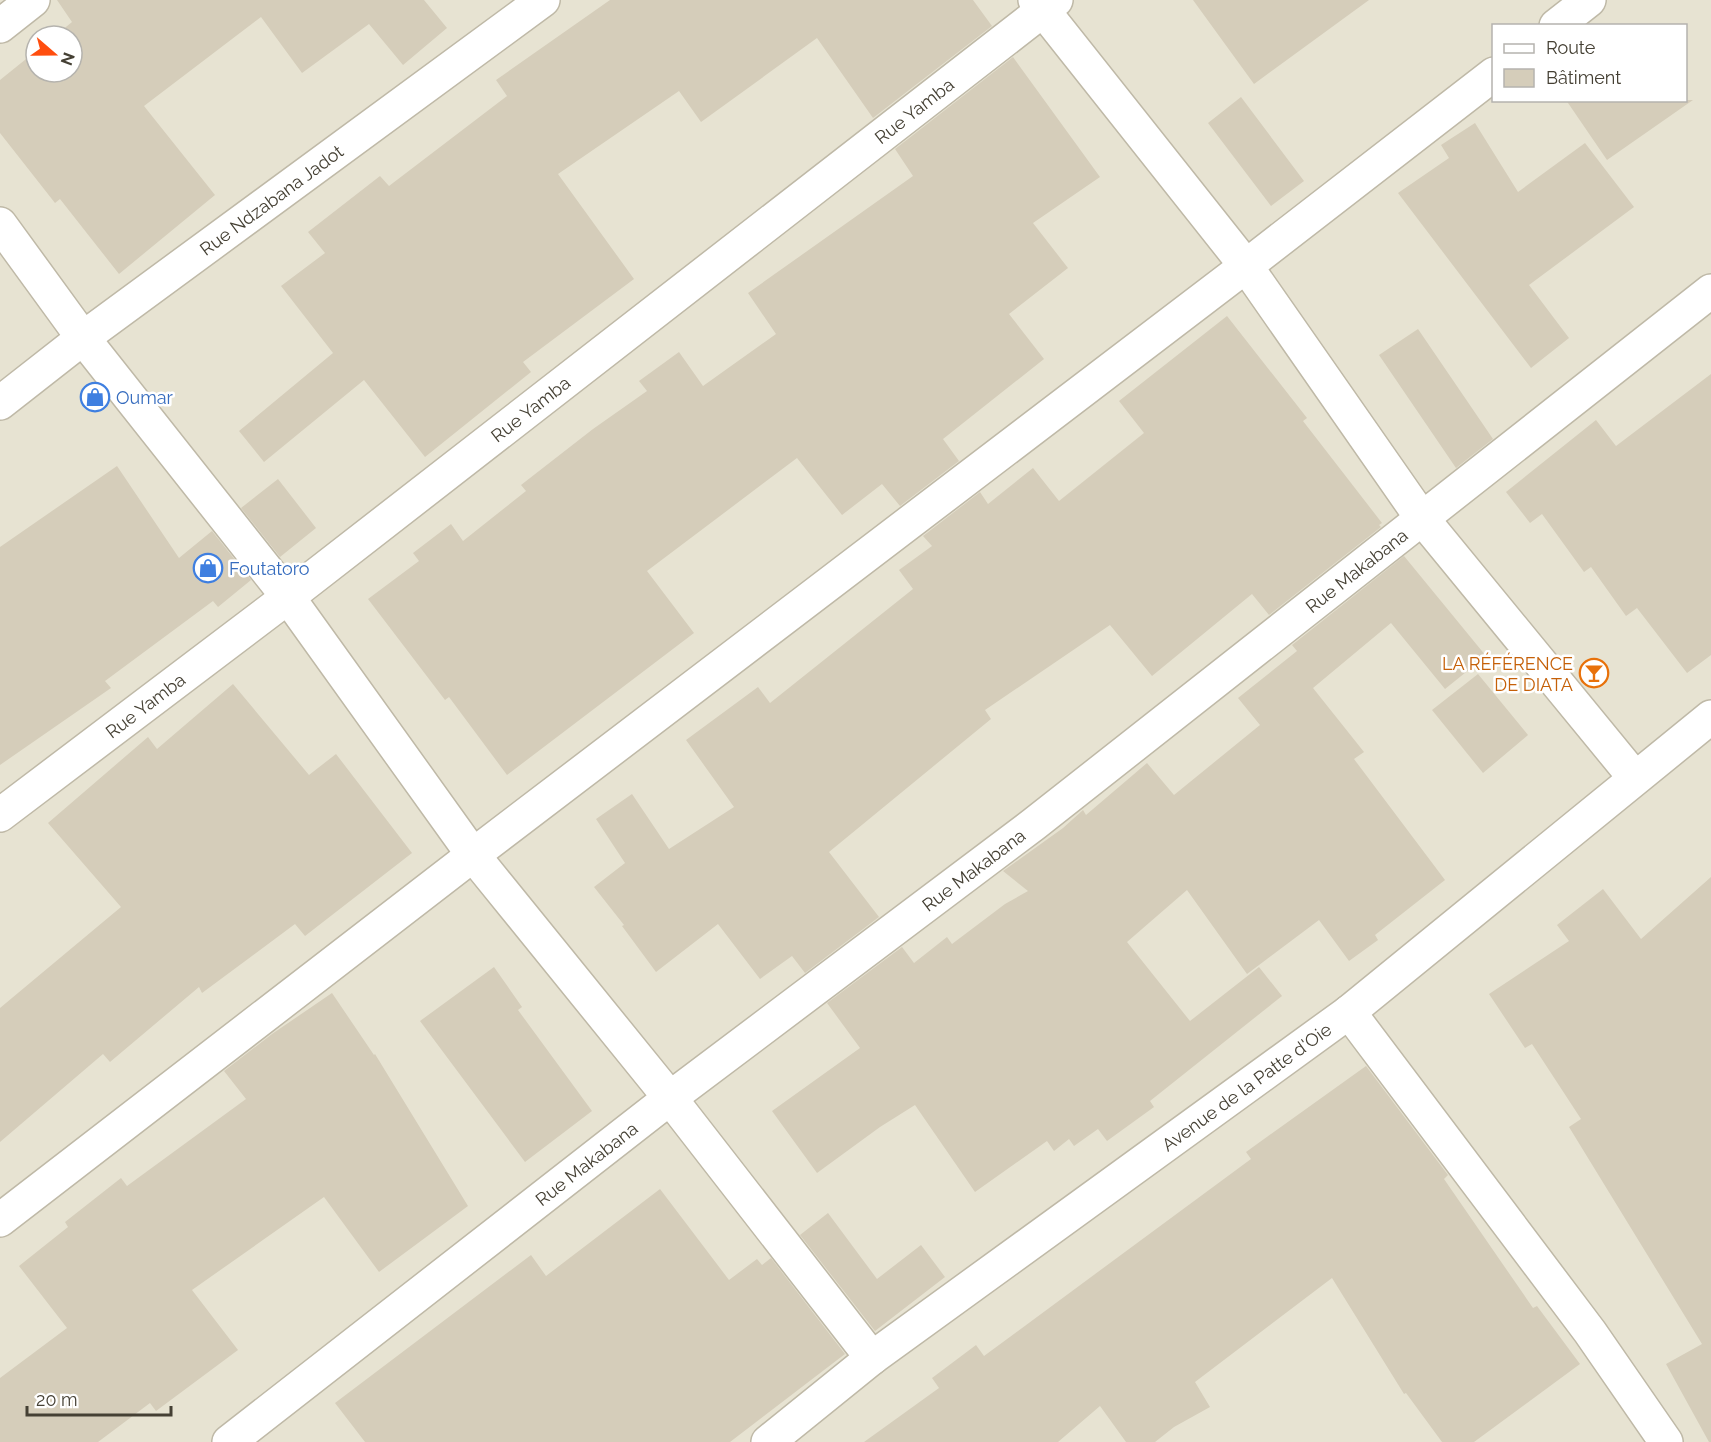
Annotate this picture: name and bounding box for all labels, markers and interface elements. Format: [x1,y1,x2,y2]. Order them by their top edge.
north arrow [24,24,84,84]
legend [1492,24,1687,102]
text: Route [1546,37,1596,58]
text: N [57,50,79,68]
text: Bâtiment [1546,67,1621,88]
street label: Rue Yamba [870,73,958,148]
street label: Rue Ndzabana Jadot [195,140,347,259]
street label: Rue Yamba [487,371,574,446]
shop icon: Oumar [79,381,111,413]
place label: Oumar [116,387,174,408]
street label: Rue Makabana [1301,524,1411,617]
shop icon: Foutatoro [192,552,224,584]
place label: Foutatoro [229,558,310,579]
place label: LA RÉFÉRENCE DE DIATA [1442,652,1573,695]
bar icon: LA RÉFÉRENCE DE DIATA [1578,657,1610,689]
street label: Rue Yamba [101,668,189,742]
street label: Rue Makabana [918,824,1029,915]
street label: Avenue de la Patte d'Oie [1157,1018,1335,1155]
street label: Rue Makabana [531,1117,641,1210]
scale bar [27,1379,171,1417]
text: 20 m [36,1389,78,1410]

